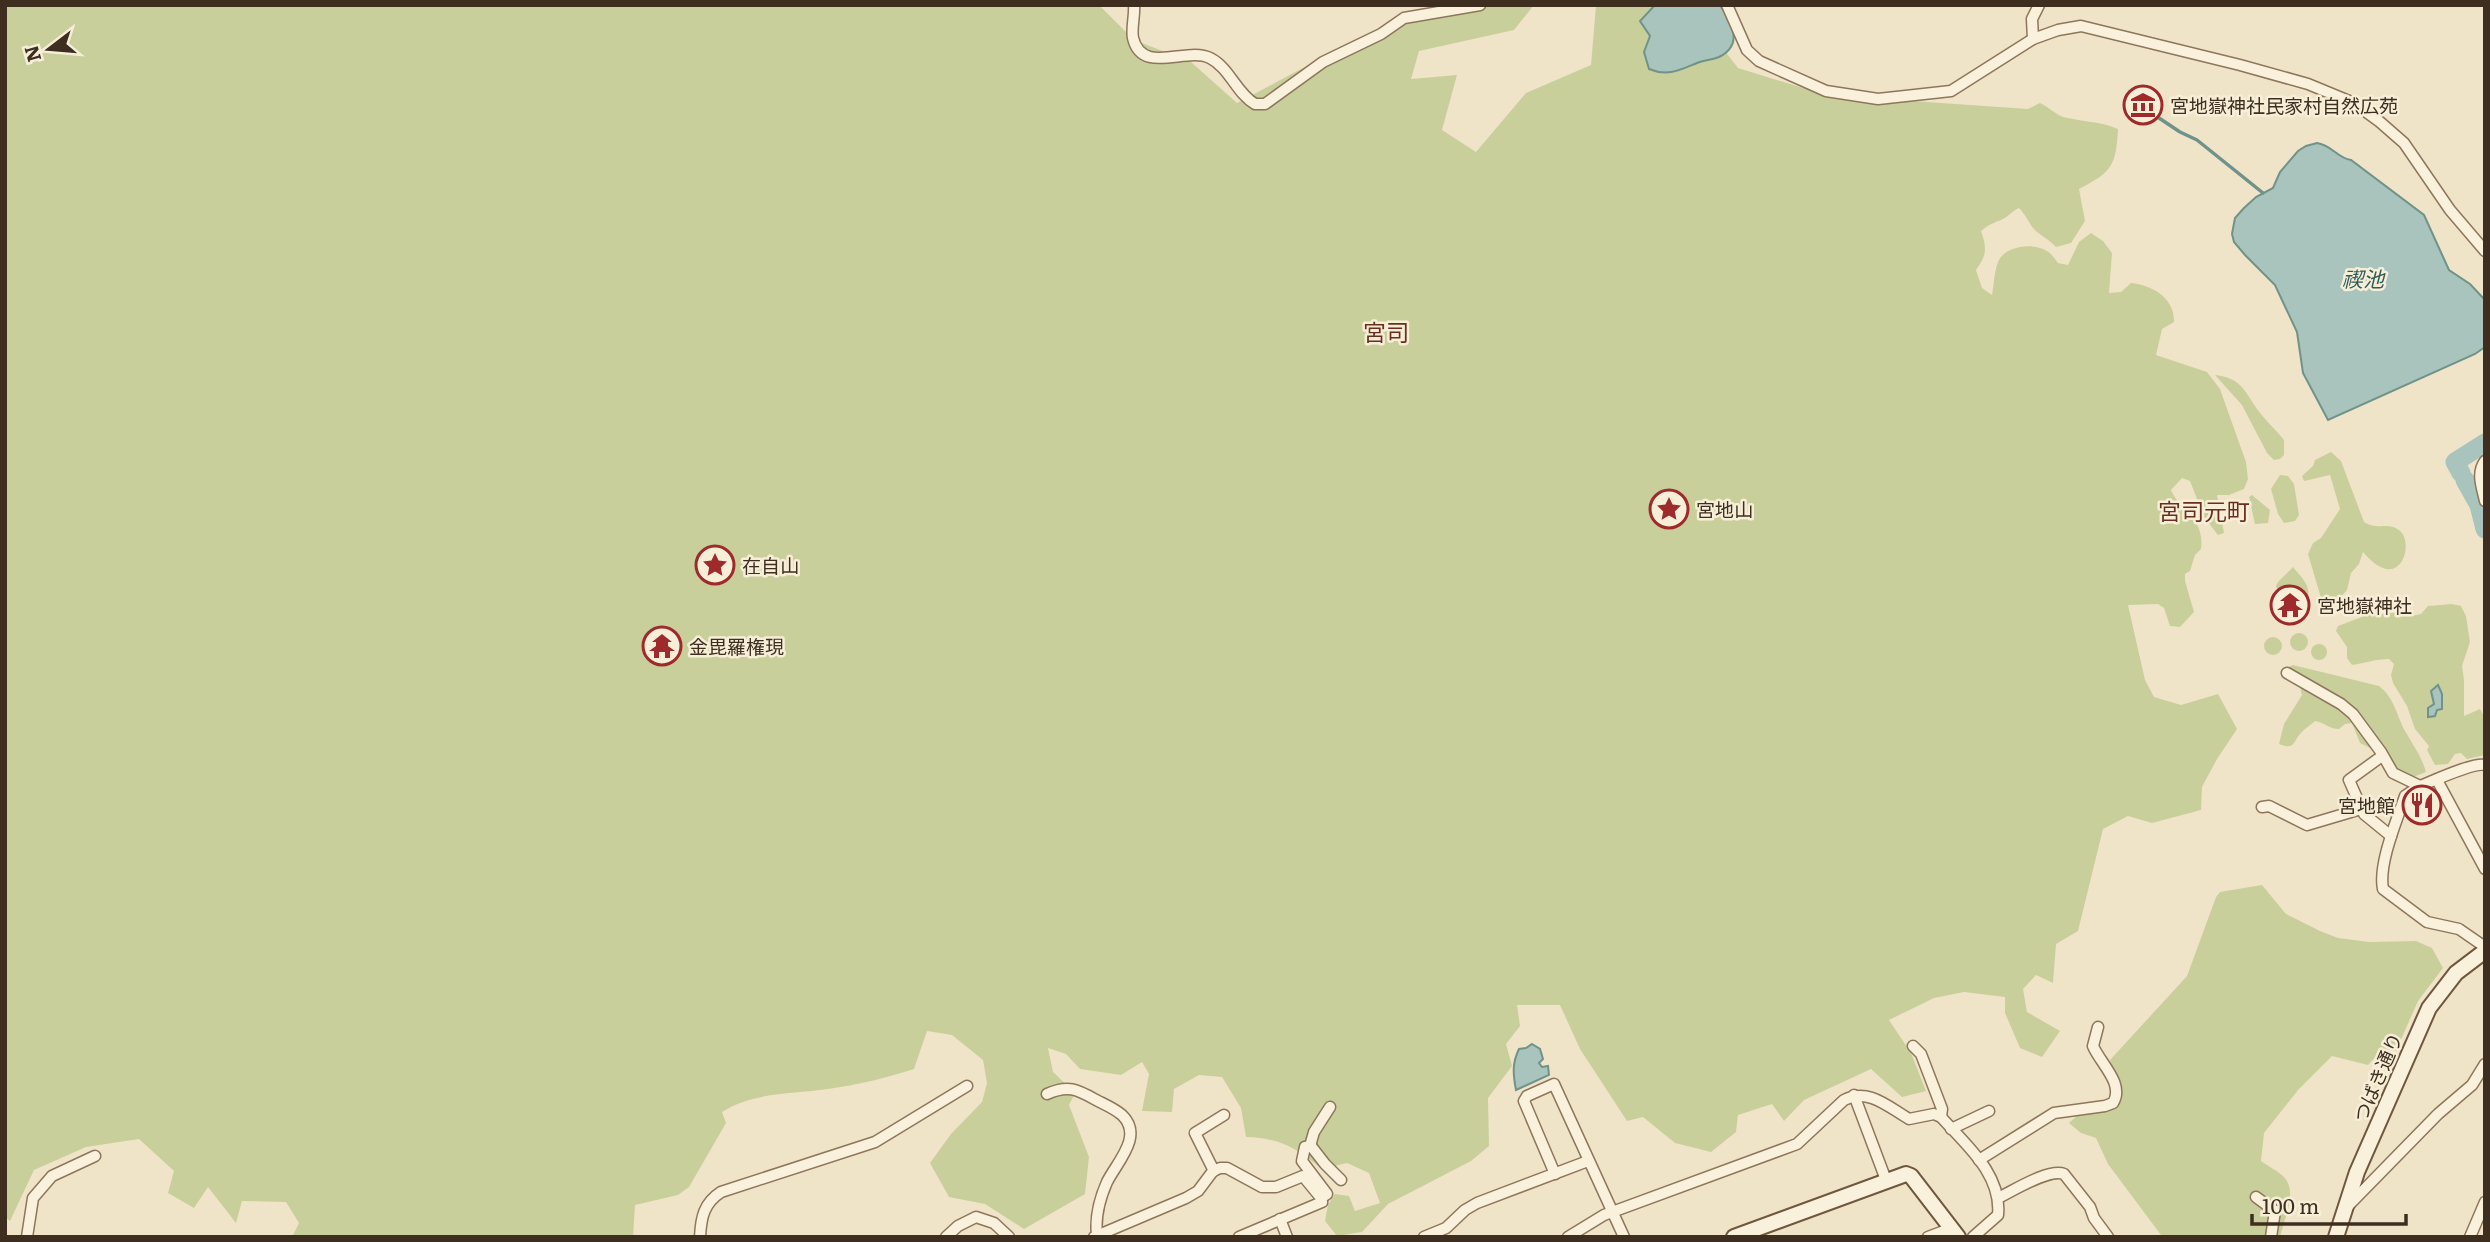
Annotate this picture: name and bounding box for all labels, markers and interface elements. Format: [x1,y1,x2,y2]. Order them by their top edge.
north arrow [14,14,84,84]
text: N [16,42,47,65]
museum icon: 宮地嶽神社民家村自然広苑 [2122,84,2164,126]
place label: 宮地嶽神社民家村自然広苑 [2170,91,2398,119]
water label: 禊池 [2342,262,2386,293]
district label: 宮司 [1363,314,1409,348]
place icon: 宮地山 [1648,488,1690,530]
district label: 宮司元町 [2158,493,2250,527]
place label: 宮地山 [1696,495,1753,523]
place icon: 在自山 [694,544,736,586]
place label: 在自山 [742,551,799,579]
temple icon: 宮地嶽神社 [2269,584,2311,626]
place label: 宮地嶽神社 [2317,591,2412,619]
temple icon: 金毘羅権現 [641,625,683,667]
place label: 金毘羅権現 [689,632,784,660]
restaurant icon: 宮地館 [2401,784,2443,826]
place label: 宮地館 [2338,791,2395,819]
street label: つばき通り [2346,1028,2408,1126]
scale bar [2252,1182,2406,1226]
text: 100 m [2262,1189,2319,1220]

